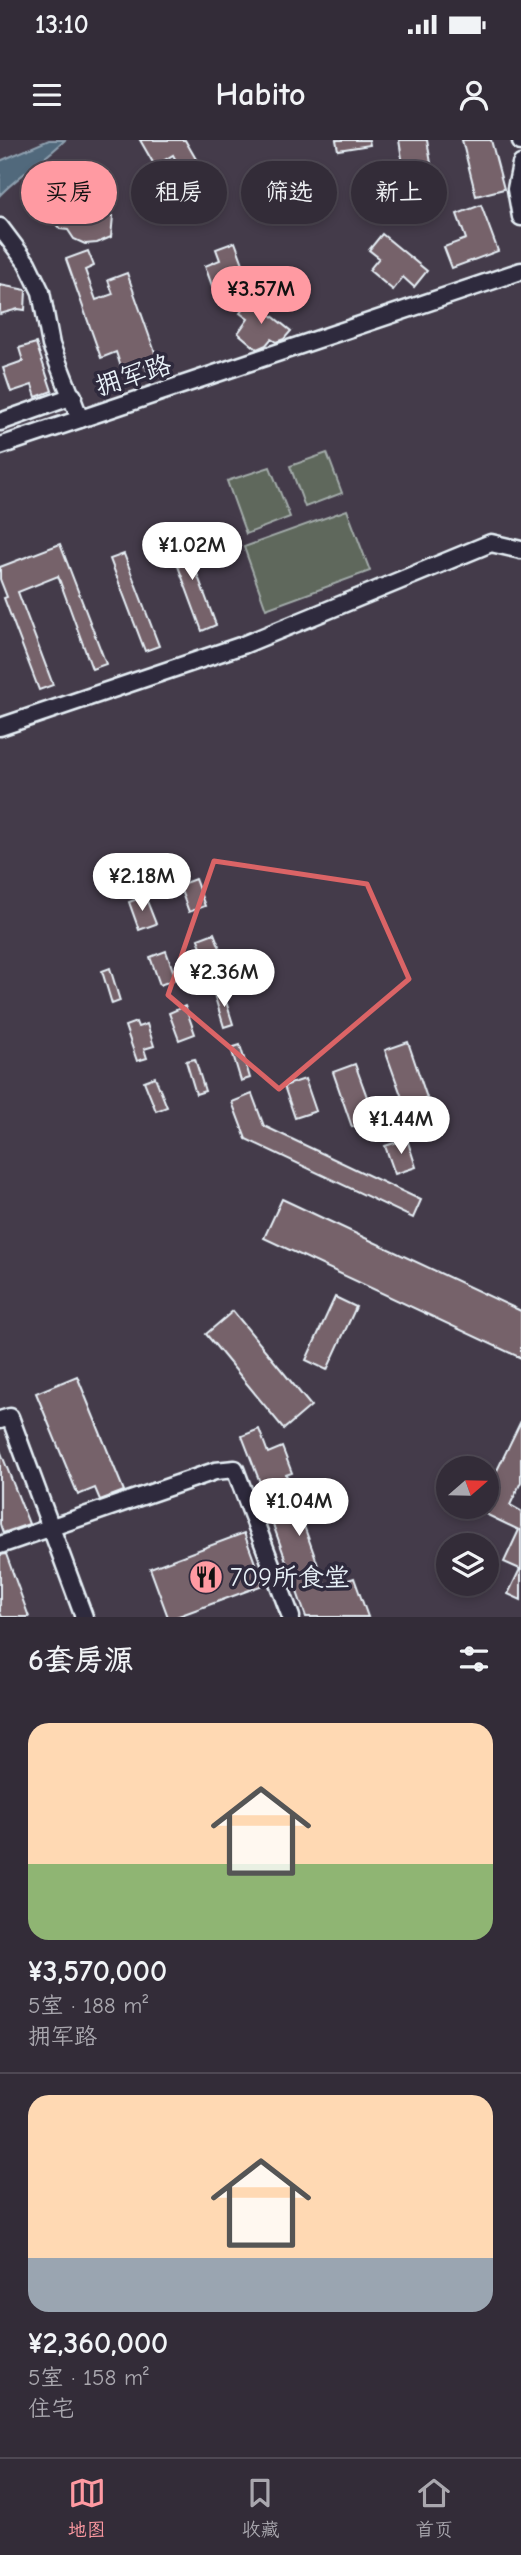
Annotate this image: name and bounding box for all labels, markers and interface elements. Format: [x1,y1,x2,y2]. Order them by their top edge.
text: 13:10 [35,10,89,40]
icon: menu [28,76,66,114]
text: Habito [216,76,305,113]
icon: person [455,76,493,114]
chip: 买房 [21,161,117,224]
chip: 租房 [131,161,227,224]
chip: 筛选 [241,161,337,224]
chip: 新上 [351,161,447,224]
pin: ¥3.57M [204,267,318,326]
text: ¥3.57M [227,275,295,302]
street label: 拥军路 [92,350,175,402]
pin: ¥1.02M [135,522,249,582]
text: ¥1.02M [158,531,226,558]
pin: ¥2.18M [85,854,199,913]
text: ¥2.18M [109,862,175,889]
pin: ¥2.36M [167,950,281,1009]
text: ¥2.36M [190,958,258,985]
pin: ¥1.44M [344,1096,458,1156]
text: ¥1.44M [369,1105,433,1132]
north arrow [436,1456,499,1519]
map controls [436,1456,499,1596]
pin: ¥1.04M [242,1478,356,1538]
text: ¥1.04M [266,1487,333,1514]
button: layers [436,1533,499,1596]
restaurant icon: 709所食堂 [187,1558,225,1596]
place label: 709所食堂 [230,1563,350,1593]
icon: filters [455,1640,493,1678]
text: 6套房源 [28,1643,134,1678]
icon: home [198,1768,324,1894]
text: ¥3,570,000 [28,1954,167,1989]
text: 5室 · 188 m² [28,1992,148,2019]
text: 拥军路 [28,2023,97,2050]
icon: home [198,2140,324,2266]
text: ¥2,360,000 [28,2326,168,2361]
text: 5室 · 158 m² [28,2364,149,2391]
text: 住宅 [28,2395,74,2422]
tab: 地图 [68,2474,106,2541]
tab: 收藏 [241,2474,279,2541]
tab: 首页 [415,2474,453,2541]

